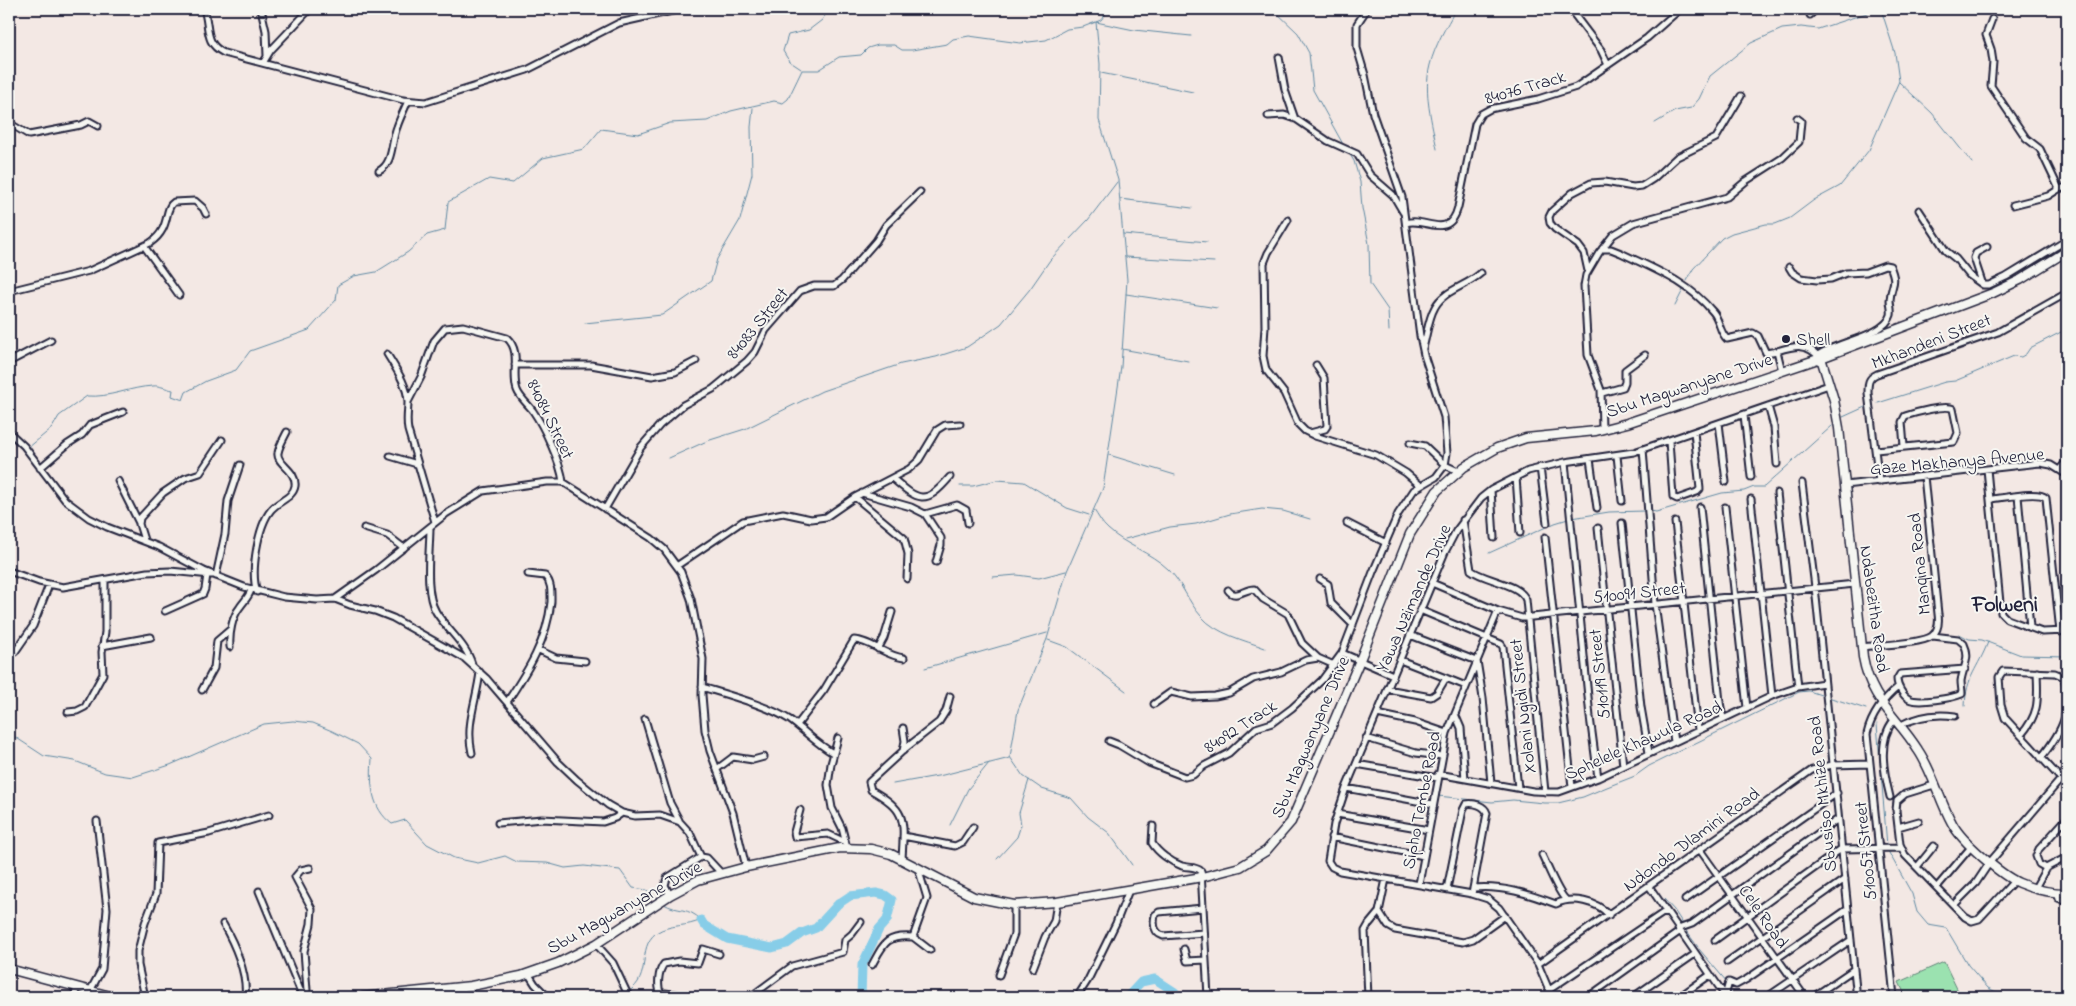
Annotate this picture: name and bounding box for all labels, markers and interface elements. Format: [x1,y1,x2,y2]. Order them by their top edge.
street label: 84076 Track [1482,65,1569,113]
street label: 84083 Street [721,283,796,366]
street label: Mkhandeni Street [1868,308,1995,378]
place label: Shell [1796,328,1830,354]
marker: Shell [1780,333,1792,345]
street label: Sbu Magwanyane Drive [1603,347,1777,427]
street label: 84084 Street [519,376,580,464]
street label: Gaze Makhanya Avenue [1869,442,2046,484]
street label: Manqina Road [1903,511,1939,616]
street label: Yawa Nzimande Drive [1370,520,1460,677]
street label: Ndabezitha Road [1851,544,1895,675]
street label: 510091 Street [1592,576,1687,612]
district label: Folweni [1971,590,2038,622]
street label: 510119 Street [1583,627,1619,720]
street label: Xolani Ngidi Street [1504,637,1545,774]
street label: Sbu Magwanyane Drive [1266,652,1359,823]
street label: 84092 Track [1199,694,1283,761]
street label: Sphelele Khawula Road [1561,695,1727,788]
street label: Sbusiso Mkhize Road [1803,715,1845,873]
street label: Sipho Tembe Road [1397,729,1449,872]
street label: Ndondo Dlamini Road [1618,782,1766,899]
street label: 510057 Street [1849,800,1885,901]
street label: Sbu Magwanyane Drive [543,855,709,963]
street label: Cele Road [1731,880,1794,954]

